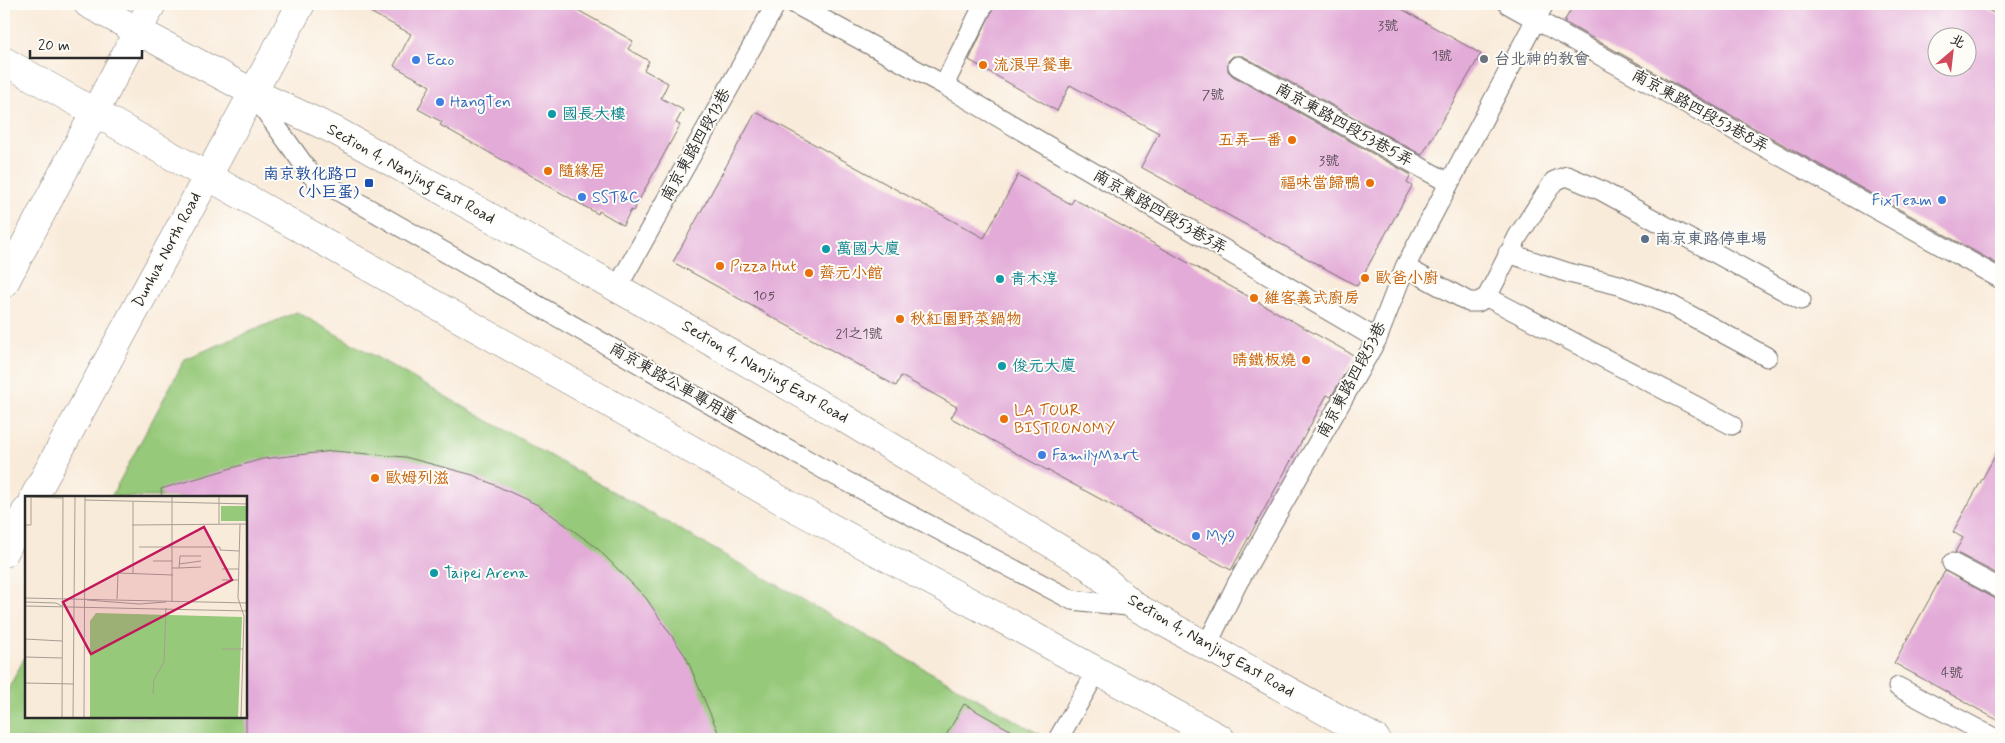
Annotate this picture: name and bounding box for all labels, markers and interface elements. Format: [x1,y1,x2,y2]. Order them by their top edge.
house number: 3號 [1378,17,1398,35]
scale bar [30,28,142,60]
north arrow [1928,28,1978,78]
text: 北 [1947,30,1968,53]
text: 20 m [38,36,70,56]
house number: 1號 [1432,47,1452,65]
place label: 台北神的教會 [1494,49,1590,70]
place label: Ecco [426,50,455,71]
marker: 台北神的教會 [1478,53,1490,65]
marker: Ecco [410,54,422,66]
place label: 流浪早餐車 [993,55,1073,76]
marker: 流浪早餐車 [977,59,989,71]
street label: 南京東路四段53巷8弄 [1628,65,1772,157]
street label: 南京東路四段53巷5弄 [1272,78,1416,172]
street label: 南京東路四段13巷 [656,85,736,205]
house number: 7號 [1202,86,1224,104]
place label: HangTen [450,92,511,114]
marker: HangTen [434,96,446,108]
place label: 國長大樓 [562,104,626,125]
marker: 國長大樓 [546,108,558,120]
street label: Section 4, Nanjing East Road [323,119,499,230]
place label: 五弄一番 [1218,130,1282,151]
marker: 五弄一番 [1286,134,1298,146]
house number: 3號 [1319,152,1339,170]
place label: 隨緣居 [558,161,606,182]
place label: 南京敦化路口 (小巨蛋) [263,164,359,203]
marker: 隨緣居 [542,165,554,177]
street label: 南京東路四段53巷3弄 [1089,165,1231,259]
place label: 福味當歸鴨 [1280,173,1360,194]
marker: 南京敦化路口 (小巨蛋) [363,177,375,189]
marker: 福味當歸鴨 [1364,177,1376,189]
place label: SST&C [592,187,640,208]
street label: Dunhua North Road [128,189,206,311]
place label: FixTeam [1872,190,1932,211]
marker: SST&C [576,191,588,203]
marker: FixTeam [1936,194,1948,206]
place label: 南京東路停車場 [1655,229,1767,250]
marker: 南京東路停車場 [1639,233,1651,245]
place label: 萬國大廈 [836,239,900,260]
marker: 萬國大廈 [820,243,832,255]
place label: Pizza Hut [730,256,797,277]
marker: Pizza Hut [714,260,726,272]
place label: 薺元小館 [819,263,883,284]
marker: 薺元小館 [803,267,815,279]
place label: 歐爸小廚 [1375,268,1439,289]
place label: 青木淳 [1010,269,1058,290]
marker: 歐爸小廚 [1359,272,1371,284]
marker: 青木淳 [994,273,1006,285]
house number: 105 [753,287,775,305]
place label: 維客義式廚房 [1264,288,1360,309]
marker: 維客義式廚房 [1248,292,1260,304]
place label: 秋紅園野菜鍋物 [910,309,1022,330]
marker: 秋紅園野菜鍋物 [894,313,906,325]
street label: Section 4, Nanjing East Road [677,316,852,429]
street label: 南京東路四段53巷 [1313,318,1391,442]
house number: 21之1號 [835,325,883,343]
street label: 南京東路公車專用道 [605,338,741,428]
place label: 晴鐵板燒 [1232,350,1296,371]
marker: 晴鐵板燒 [1300,354,1312,366]
place label: 俊元大廈 [1012,356,1076,377]
marker: 俊元大廈 [996,360,1008,372]
place label: LA TOUR BISTRONOMY [1014,400,1115,439]
marker: LA TOUR BISTRONOMY [998,413,1010,425]
place label: FamilyMart [1052,445,1140,466]
marker: FamilyMart [1036,449,1048,461]
place label: 歐姆列滋 [385,468,449,489]
marker: 歐姆列滋 [369,472,381,484]
inset map [25,496,248,718]
place label: My9 [1206,526,1236,547]
marker: My9 [1190,530,1202,542]
place label: Taipei Arena [444,563,528,584]
marker: Taipei Arena [428,567,440,579]
street label: Section 4, Nanjing East Road [1123,590,1298,703]
house number: 4號 [1941,664,1963,682]

